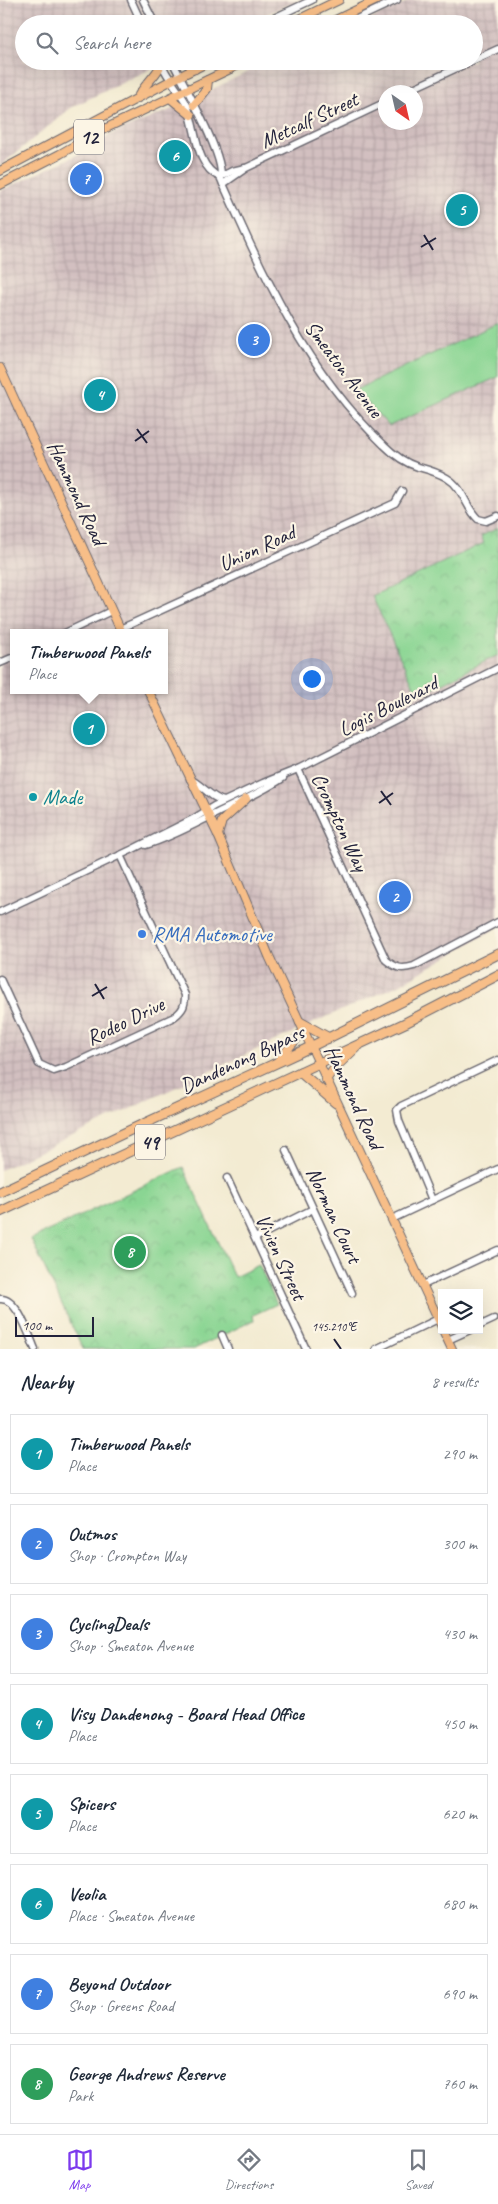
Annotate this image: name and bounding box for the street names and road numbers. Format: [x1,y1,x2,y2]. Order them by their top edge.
street label: Metcalf Street [256,85,364,154]
road number: 12 [74,120,104,154]
street label: Smeaton Avenue [299,316,390,423]
street label: Hammond Road [42,437,114,553]
street label: Union Road [215,518,302,577]
street label: Logis Boulevard [334,669,444,742]
street label: Crompton Way [306,769,375,877]
street label: Rodeo Drive [82,991,169,1051]
street label: Dandenong Bypass [176,1018,310,1099]
street label: Hammond Road [319,1041,391,1157]
road number: 49 [135,1124,165,1160]
street label: Norman Court [300,1163,368,1269]
street label: Vivien Street [250,1210,313,1306]

